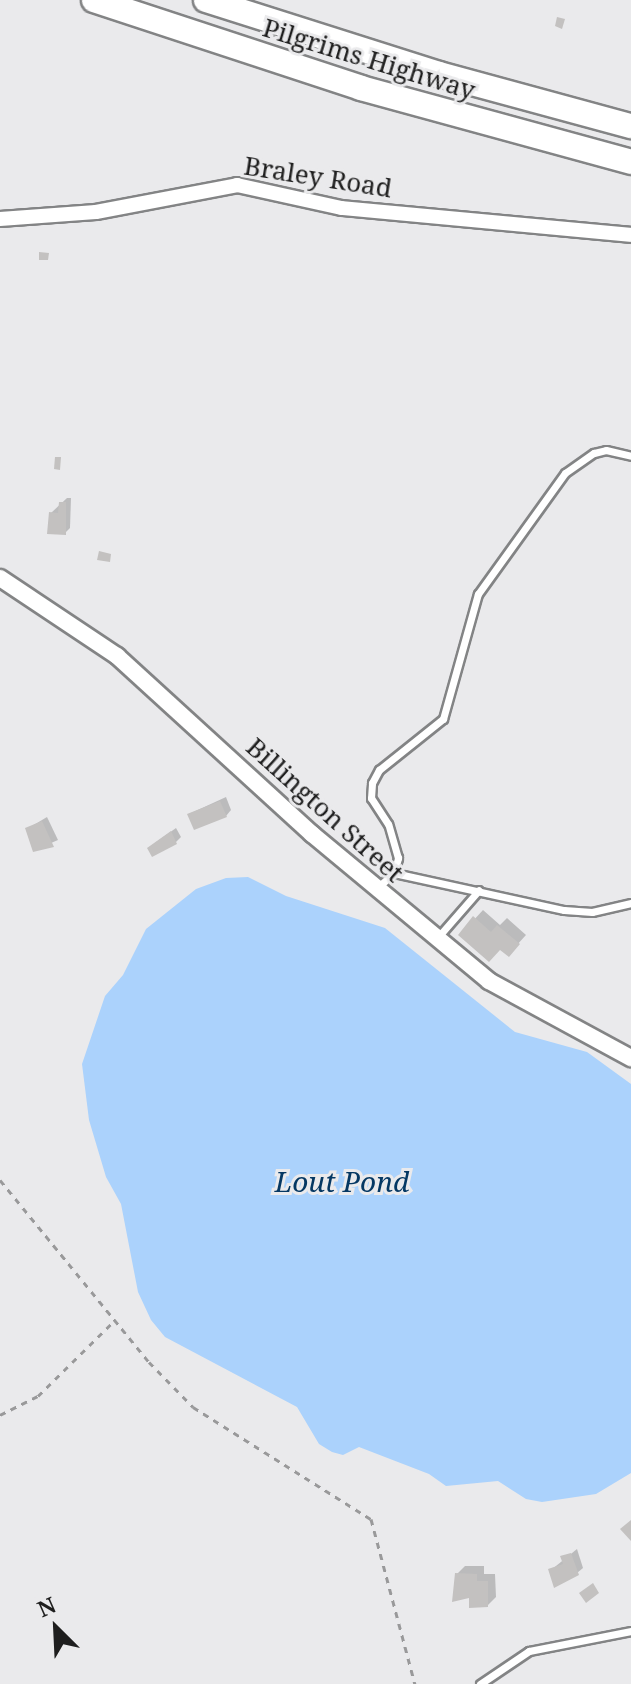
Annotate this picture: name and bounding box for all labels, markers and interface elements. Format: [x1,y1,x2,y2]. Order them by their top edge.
street label: Pilgrims Highway [259,12,479,106]
street label: Braley Road [242,150,394,204]
street label: Billington Street [240,731,410,889]
water label: Lout Pond [275,1164,409,1198]
north arrow [16,1588,96,1668]
text: N [32,1589,60,1623]

